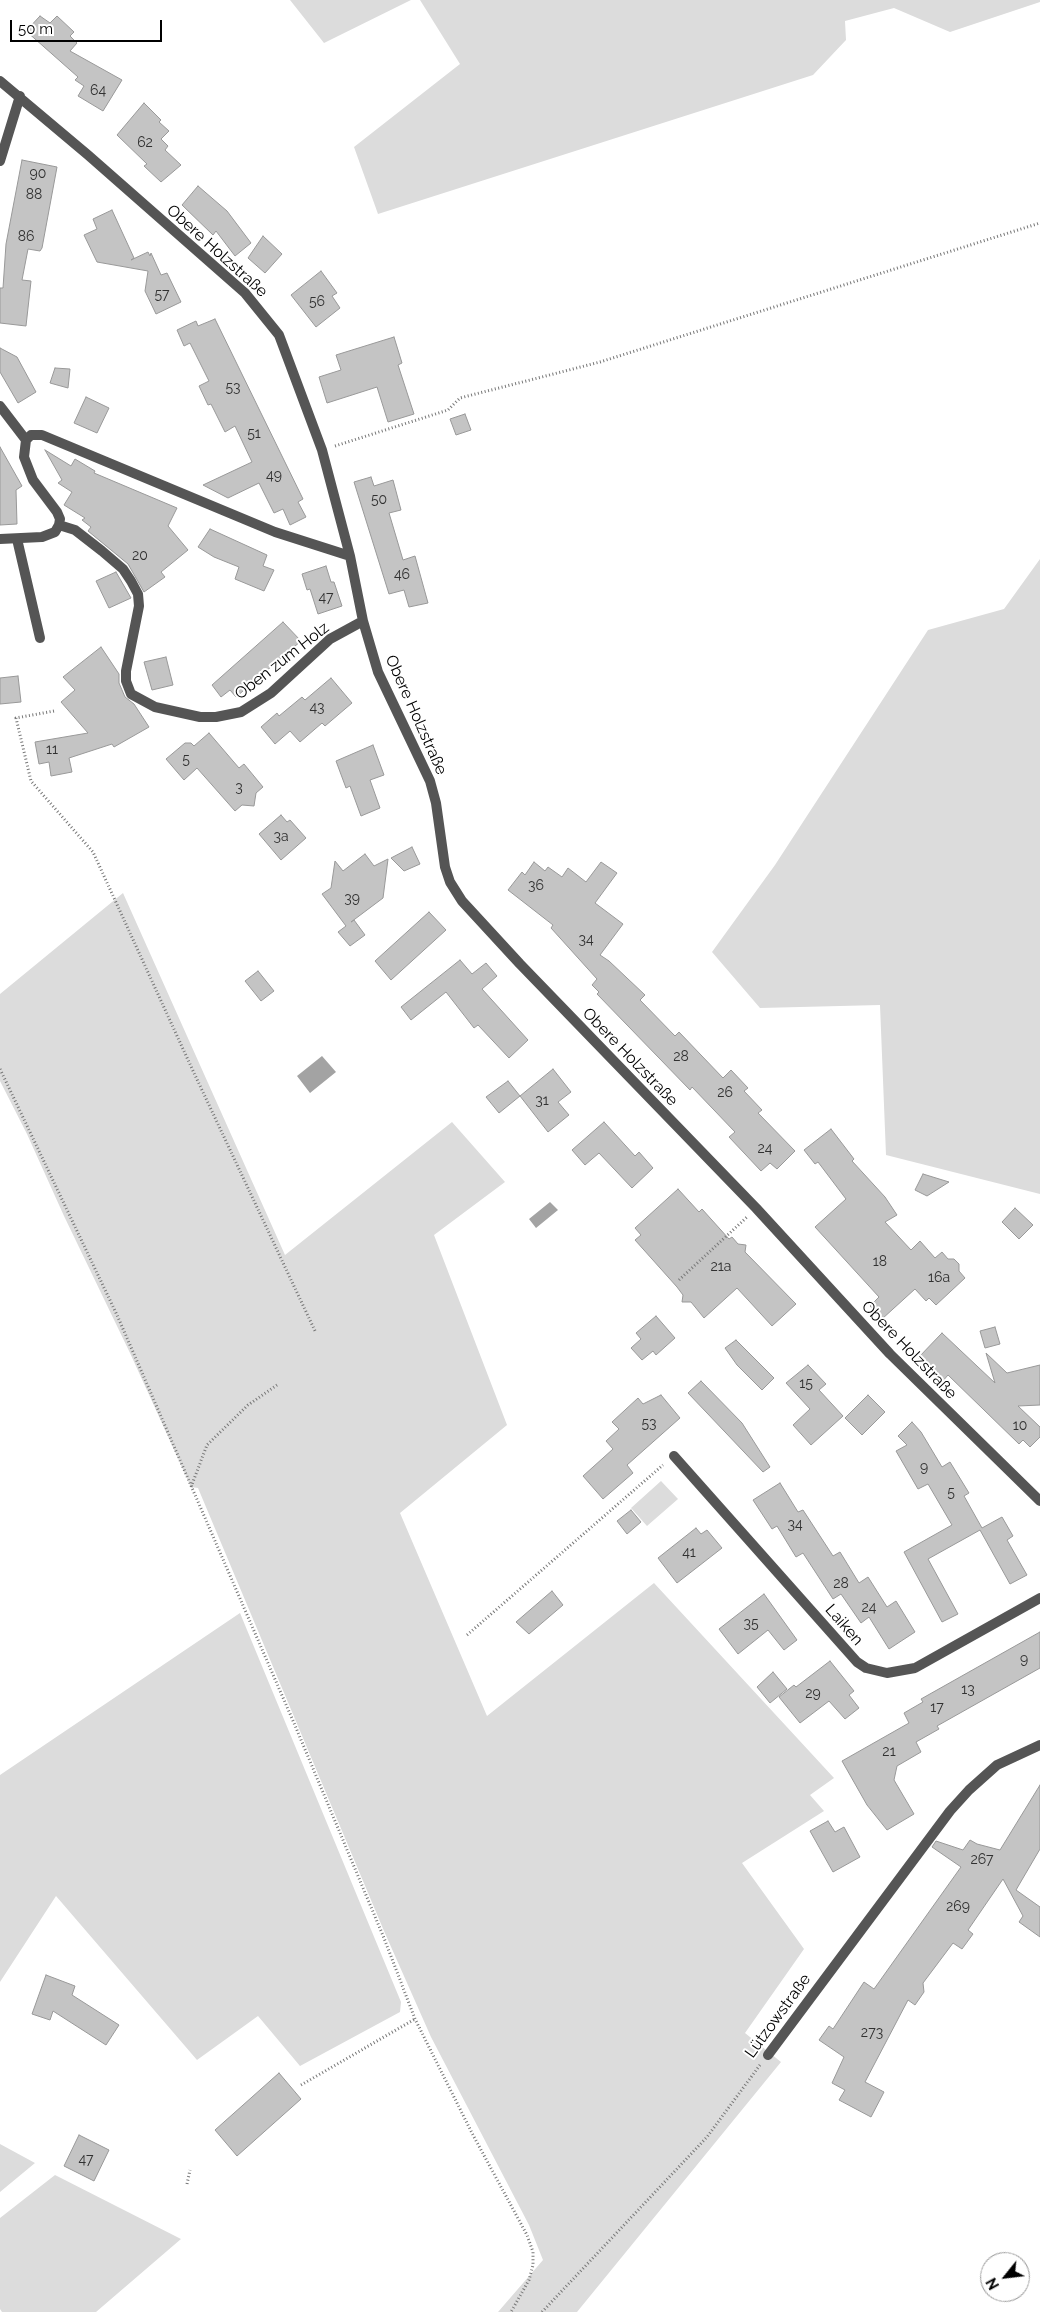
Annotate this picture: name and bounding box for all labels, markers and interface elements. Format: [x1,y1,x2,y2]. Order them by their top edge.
scale bar [12,10,165,42]
text: 50 m [18,20,53,38]
house number: 64 [90,83,106,99]
house number: 62 [137,135,153,151]
house number: 90 [30,166,46,182]
house number: 88 [26,187,42,203]
street label: Obere Holzstraße [163,201,271,301]
house number: 86 [18,229,34,245]
house number: 57 [154,287,170,303]
house number: 56 [309,294,325,310]
house number: 53 [225,380,241,396]
house number: 51 [247,426,261,442]
house number: 49 [266,468,282,484]
house number: 50 [371,492,387,508]
house number: 20 [132,548,148,564]
house number: 46 [394,567,410,583]
house number: 47 [318,590,334,606]
street label: Oben zum Holz [231,618,333,704]
street label: Obere Holzstraße [381,652,451,778]
house number: 43 [309,700,325,716]
house number: 11 [46,742,58,758]
house number: 5 [182,752,190,768]
house number: 3 [235,780,243,796]
house number: 3a [273,829,289,845]
house number: 36 [528,878,544,894]
house number: 39 [344,891,360,907]
house number: 34 [578,932,594,948]
street label: Obere Holzstraße [578,1004,682,1110]
house number: 28 [673,1049,689,1065]
house number: 26 [717,1085,733,1101]
house number: 31 [535,1093,549,1109]
house number: 24 [758,1141,772,1157]
house number: 18 [873,1254,887,1270]
house number: 21a [711,1259,731,1275]
house number: 16a [928,1270,950,1286]
street label: Obere Holzstraße [857,1297,961,1403]
house number: 15 [799,1376,813,1392]
house number: 53 [641,1416,657,1432]
house number: 10 [1013,1418,1027,1434]
house number: 9 [920,1460,928,1476]
house number: 5 [947,1485,955,1501]
house number: 34 [787,1517,803,1533]
house number: 41 [682,1545,696,1561]
house number: 28 [833,1576,849,1592]
street label: Laiken [821,1600,867,1650]
house number: 24 [862,1600,876,1616]
house number: 35 [743,1616,759,1632]
house number: 9 [1020,1652,1028,1668]
house number: 13 [961,1682,975,1698]
house number: 29 [805,1686,821,1702]
house number: 17 [930,1700,944,1716]
house number: 21 [882,1744,896,1760]
house number: 267 [970,1852,994,1868]
house number: 269 [946,1899,970,1915]
street label: Lützowstraße [741,1970,815,2062]
house number: 273 [861,2025,883,2041]
house number: 47 [78,2152,94,2168]
north arrow [980,2252,1030,2302]
text: N [983,2275,1002,2292]

